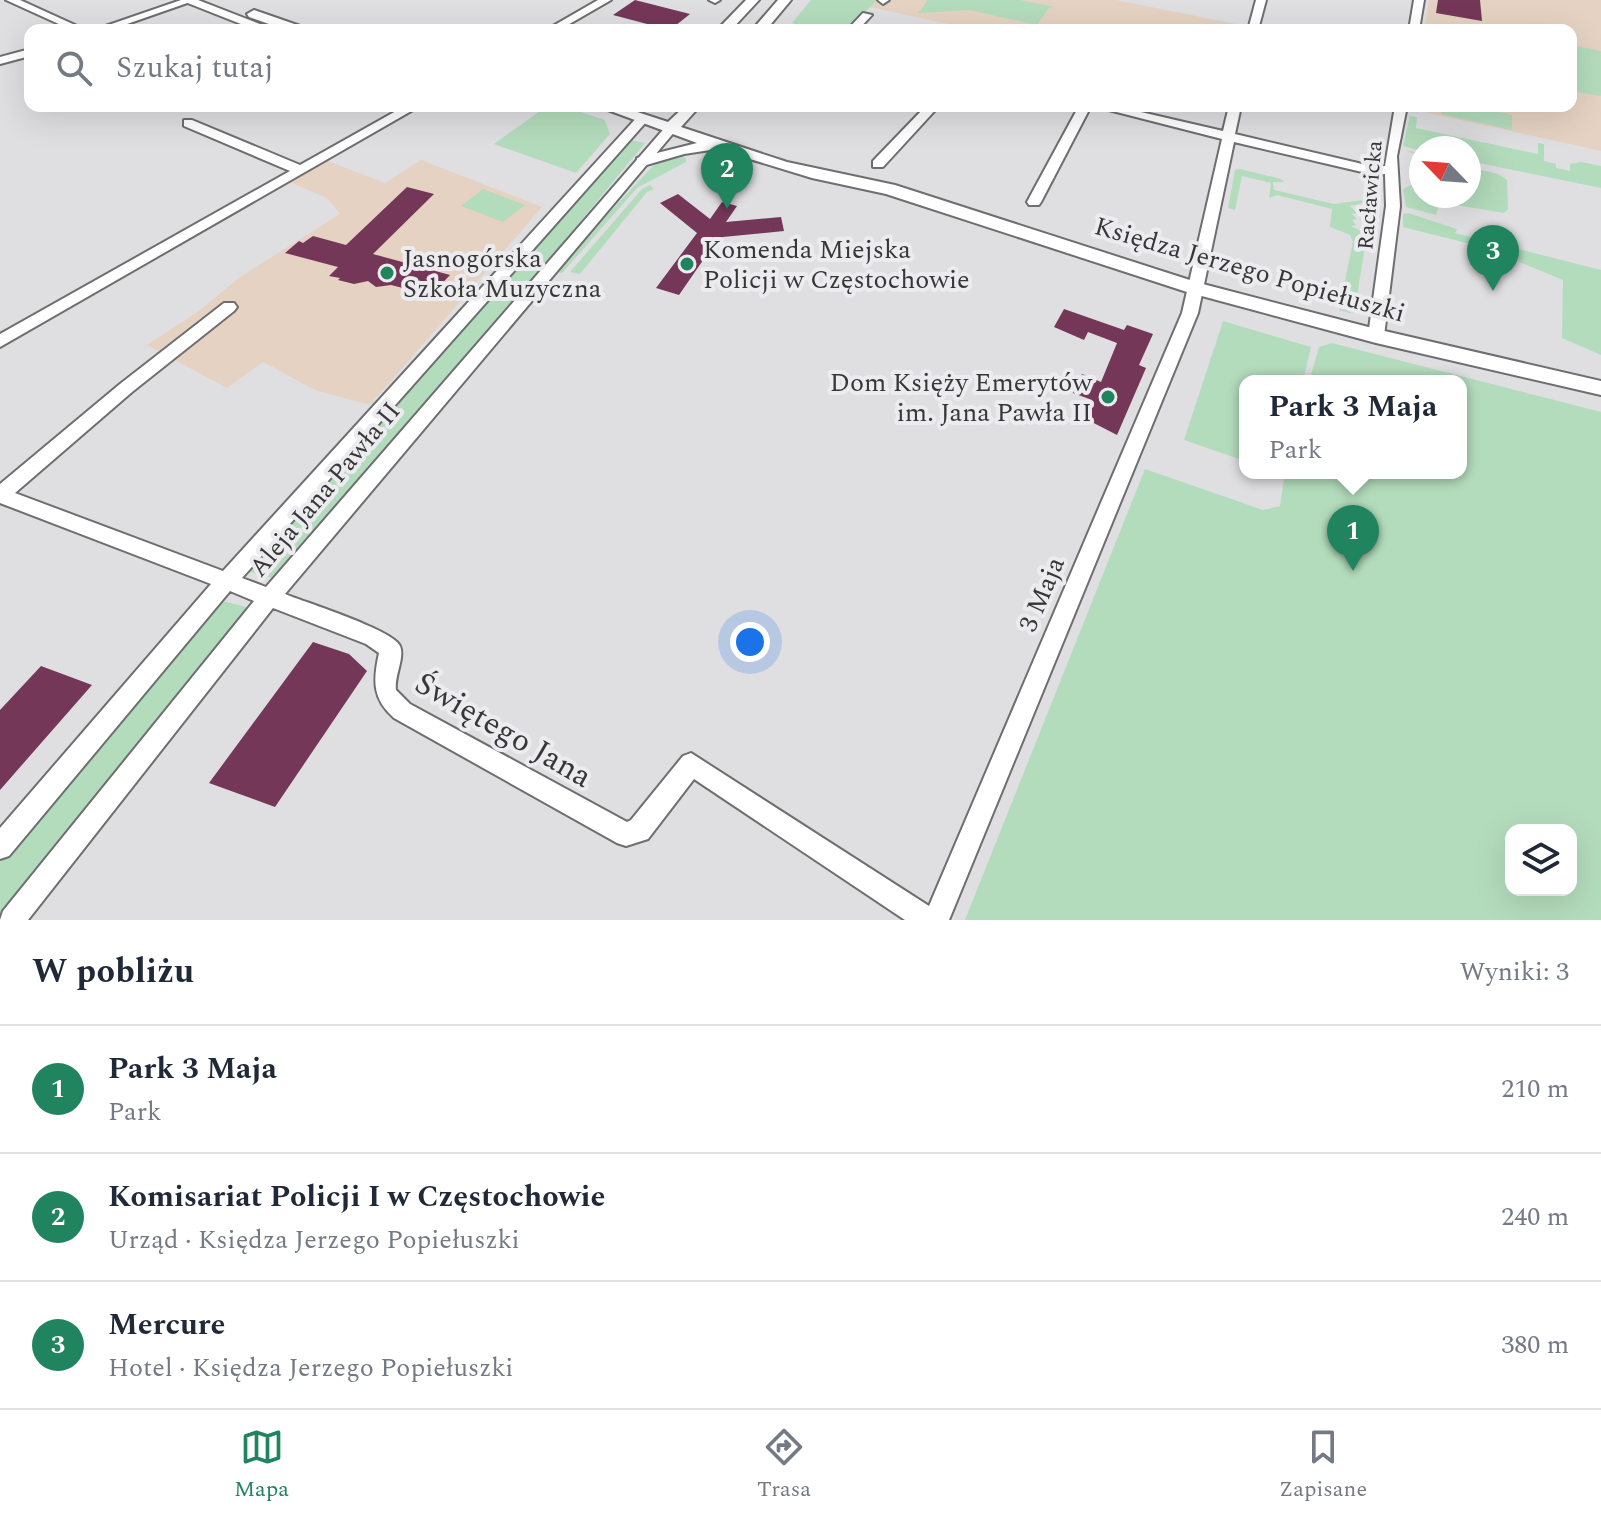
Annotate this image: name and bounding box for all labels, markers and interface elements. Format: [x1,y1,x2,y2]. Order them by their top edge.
search box [24,24,1577,112]
text: Szukaj tutaj [116,45,274,91]
icon: search [52,46,96,90]
north arrow [1409,136,1481,208]
street label: Racławicka [1349,139,1392,251]
pin: 2 [701,143,753,209]
street label: Księdza Jerzego Popiełuszki [1090,206,1410,333]
pin: 3 [1467,225,1519,291]
place label: Komenda Miejska Policji w Częstochowie [703,230,970,300]
place label: Jasnogórska Szkoła Muzyczna [403,239,602,309]
marker: Komenda Miejska Policji w Częstochowie [678,255,696,273]
marker: Jasnogórska Szkoła Muzyczna [378,264,396,282]
place label: Dom Księży Emerytów im. Jana Pawła II [830,363,1093,433]
popup [1239,375,1467,479]
text: Park 3 Maja [1269,384,1437,430]
marker: Dom Księży Emerytów im. Jana Pawła II [1099,388,1117,406]
street label: Aleja Jana Pawła II [239,393,410,586]
text: Park [1269,430,1322,470]
pin: 1 [1327,505,1379,571]
street label: 3 Maja [1008,550,1076,638]
your location [730,622,770,662]
street label: Świętego Jana [405,660,601,801]
map controls [1505,824,1577,896]
button: layers [1505,824,1577,896]
text: W pobliżu [32,946,194,998]
text: Wyniki: 3 [1460,952,1569,992]
text: Park 3 Maja [108,1046,277,1092]
text: 1 [51,1069,65,1109]
text: 210 m [1501,1069,1569,1109]
text: Park [108,1092,162,1132]
text: Komisariat Policji I w Częstochowie [108,1174,605,1220]
text: 2 [51,1197,65,1237]
text: 240 m [1501,1197,1569,1237]
text: Urząd · Księdza Jerzego Popiełuszki [108,1220,520,1260]
text: Mercure [108,1302,225,1348]
text: 3 [51,1325,65,1365]
text: 380 m [1501,1325,1569,1365]
text: Hotel · Księdza Jerzego Popiełuszki [108,1348,513,1388]
tab: Mapa [234,1425,289,1506]
tab: Trasa [757,1425,811,1506]
tab: Zapisane [1279,1425,1367,1506]

